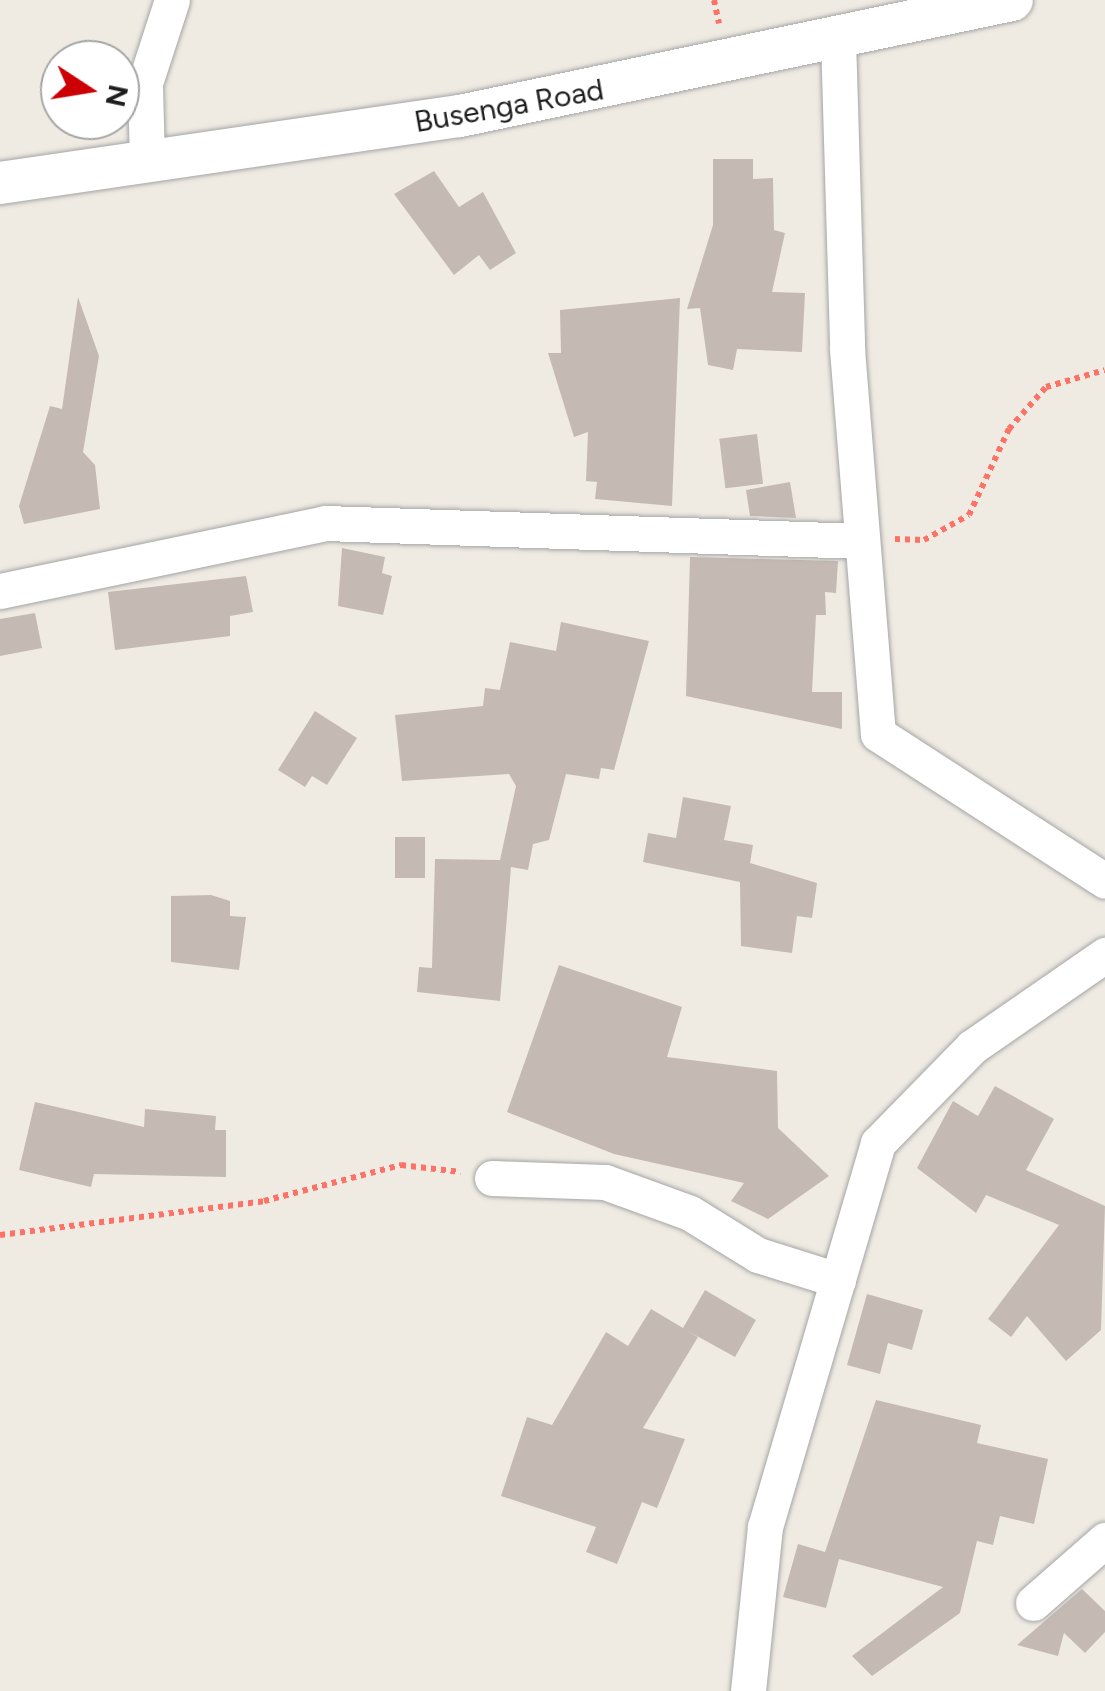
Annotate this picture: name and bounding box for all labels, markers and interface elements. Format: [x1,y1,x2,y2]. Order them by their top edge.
north arrow [40,40,140,140]
street label: Busenga Road [412,72,606,140]
text: N [99,82,136,110]

